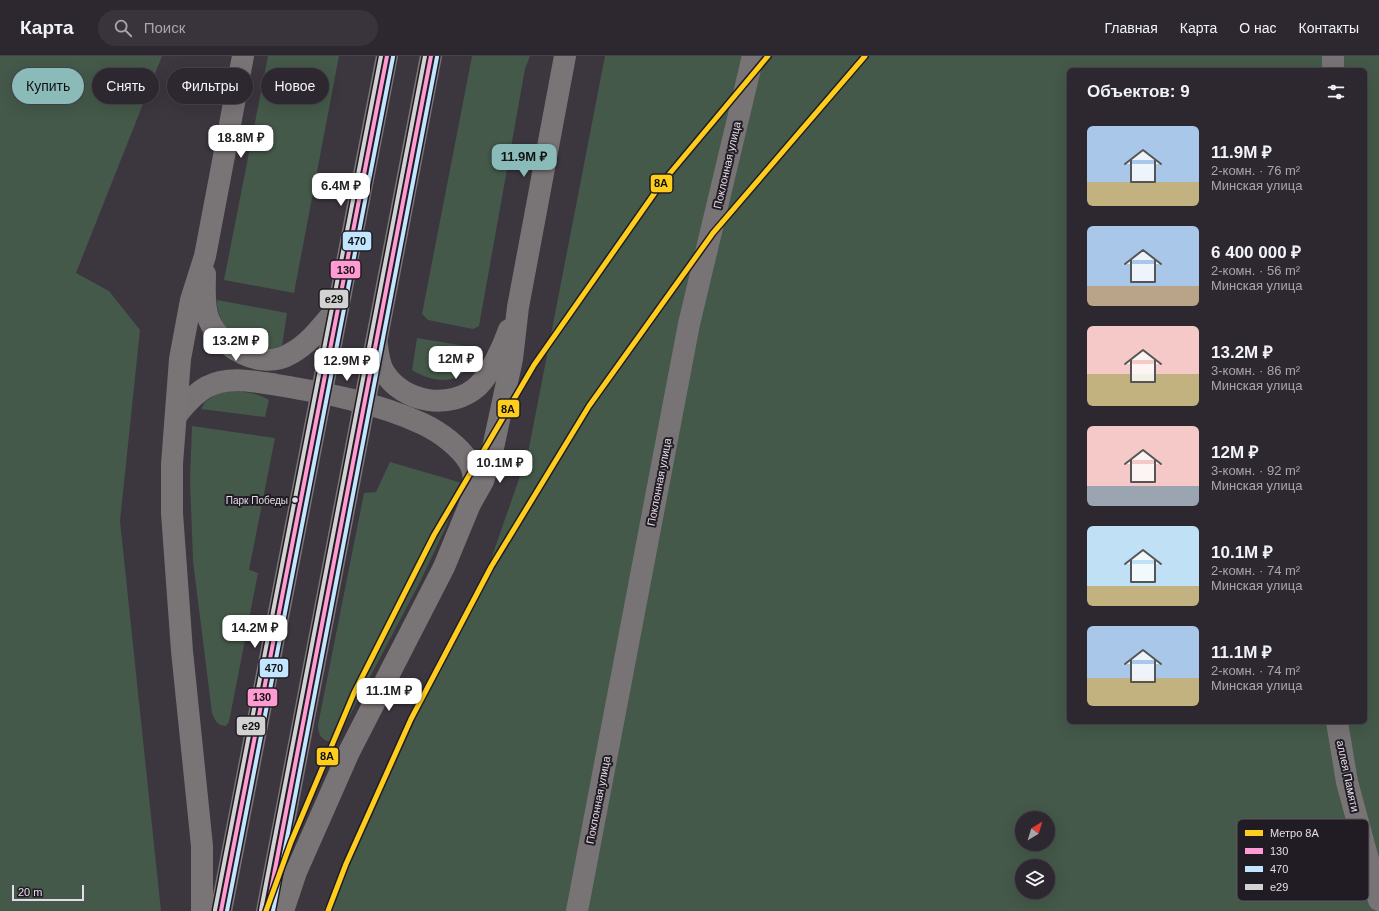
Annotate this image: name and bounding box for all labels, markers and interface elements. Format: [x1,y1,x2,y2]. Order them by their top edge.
search box [98,10,378,46]
text: Карта [20,17,74,38]
icon: search [112,17,134,39]
text: Поиск [144,19,185,36]
text: Главная [1104,20,1158,36]
text: Карта [1180,20,1217,36]
text: О нас [1239,20,1277,36]
text: Контакты [1299,20,1359,36]
chip: Купить [12,68,84,104]
chip: Снять [92,68,159,104]
chip: Фильтры [167,68,253,104]
chip: Новое [261,68,329,104]
icon: filters [1325,81,1347,103]
text: Объектов: 9 [1087,82,1190,101]
street label: Поклонная улица [711,119,743,210]
pin: 18.8M ₽ [204,125,278,159]
text: 18.8M ₽ [217,130,265,145]
icon: home [1119,142,1167,190]
text: 11.9M ₽ [1211,143,1272,162]
pin: 11.9M ₽ [487,144,561,178]
text: 11.9M ₽ [501,149,547,164]
text: 2-комн. · 76 m² [1211,163,1300,178]
pin: 6.4M ₽ [308,173,374,207]
line badge: 8А [650,174,673,193]
text: 8А [654,177,668,189]
text: 6.4M ₽ [321,178,361,193]
text: Минская улица [1211,178,1302,193]
line badge: 470 [342,231,372,251]
text: 470 [348,235,366,247]
icon: home [1119,242,1167,290]
text: 6 400 000 ₽ [1211,243,1301,262]
line badge: 130 [330,260,361,279]
text: 2-комн. · 56 m² [1211,263,1300,278]
text: 130 [337,264,355,276]
text: Минская улица [1211,278,1302,293]
line badge: е29 [319,289,349,309]
text: е29 [325,293,343,305]
pin: 13.2M ₽ [199,328,273,362]
text: 13.2M ₽ [212,333,260,348]
icon: home [1119,342,1167,390]
text: 13.2M ₽ [1211,343,1273,362]
pin: 12M ₽ [428,346,484,380]
pin: 12.9M ₽ [310,348,384,382]
text: 12M ₽ [438,351,474,366]
text: 12.9M ₽ [323,353,371,368]
text: 3-комн. · 86 m² [1211,363,1300,378]
text: Минская улица [1211,378,1302,393]
line badge: 8А [497,399,520,418]
text: 8А [501,403,515,415]
street label: Поклонная улица [645,436,674,527]
icon: home [1119,442,1167,490]
text: 12M ₽ [1211,443,1259,462]
pin: 10.1M ₽ [463,450,537,484]
text: 10.1M ₽ [476,455,524,470]
text: 3-комн. · 92 m² [1211,463,1300,478]
text: Минская улица [1211,478,1302,493]
place label: Парк Победы [226,495,288,506]
marker: Парк Победы [290,495,300,505]
icon: home [1119,542,1167,590]
text: 10.1M ₽ [1211,543,1273,562]
text: 2-комн. · 74 m² [1211,563,1300,578]
text: Минская улица [1211,578,1302,593]
pin: 14.2M ₽ [218,615,292,649]
text: 14.2M ₽ [231,620,279,635]
icon: home [1119,642,1167,690]
text: 11.1M ₽ [1211,643,1272,662]
line badge: 470 [259,658,289,678]
text: 470 [265,662,283,674]
text: 2-комн. · 74 m² [1211,663,1300,678]
pin: 11.1M ₽ [352,678,426,712]
text: Минская улица [1211,678,1302,693]
text: 11.1M ₽ [366,683,412,698]
line badge: 130 [247,688,278,707]
text: 130 [253,691,271,703]
line badge: е29 [236,716,266,736]
text: е29 [242,720,260,732]
street label: аллея Памяти [1335,739,1361,813]
line badge: 8А [316,747,339,766]
text: 8А [320,750,334,762]
street label: Поклонная улица [584,754,613,845]
north arrow [1015,811,1055,851]
map controls [1015,811,1055,899]
legend [1237,819,1369,901]
text: Метро 8А [1270,827,1319,839]
text: 130 [1270,845,1288,857]
button: layers [1015,859,1055,899]
text: 470 [1270,863,1288,875]
text: е29 [1270,881,1288,893]
scale bar [12,883,84,902]
text: 20 m [18,886,42,898]

